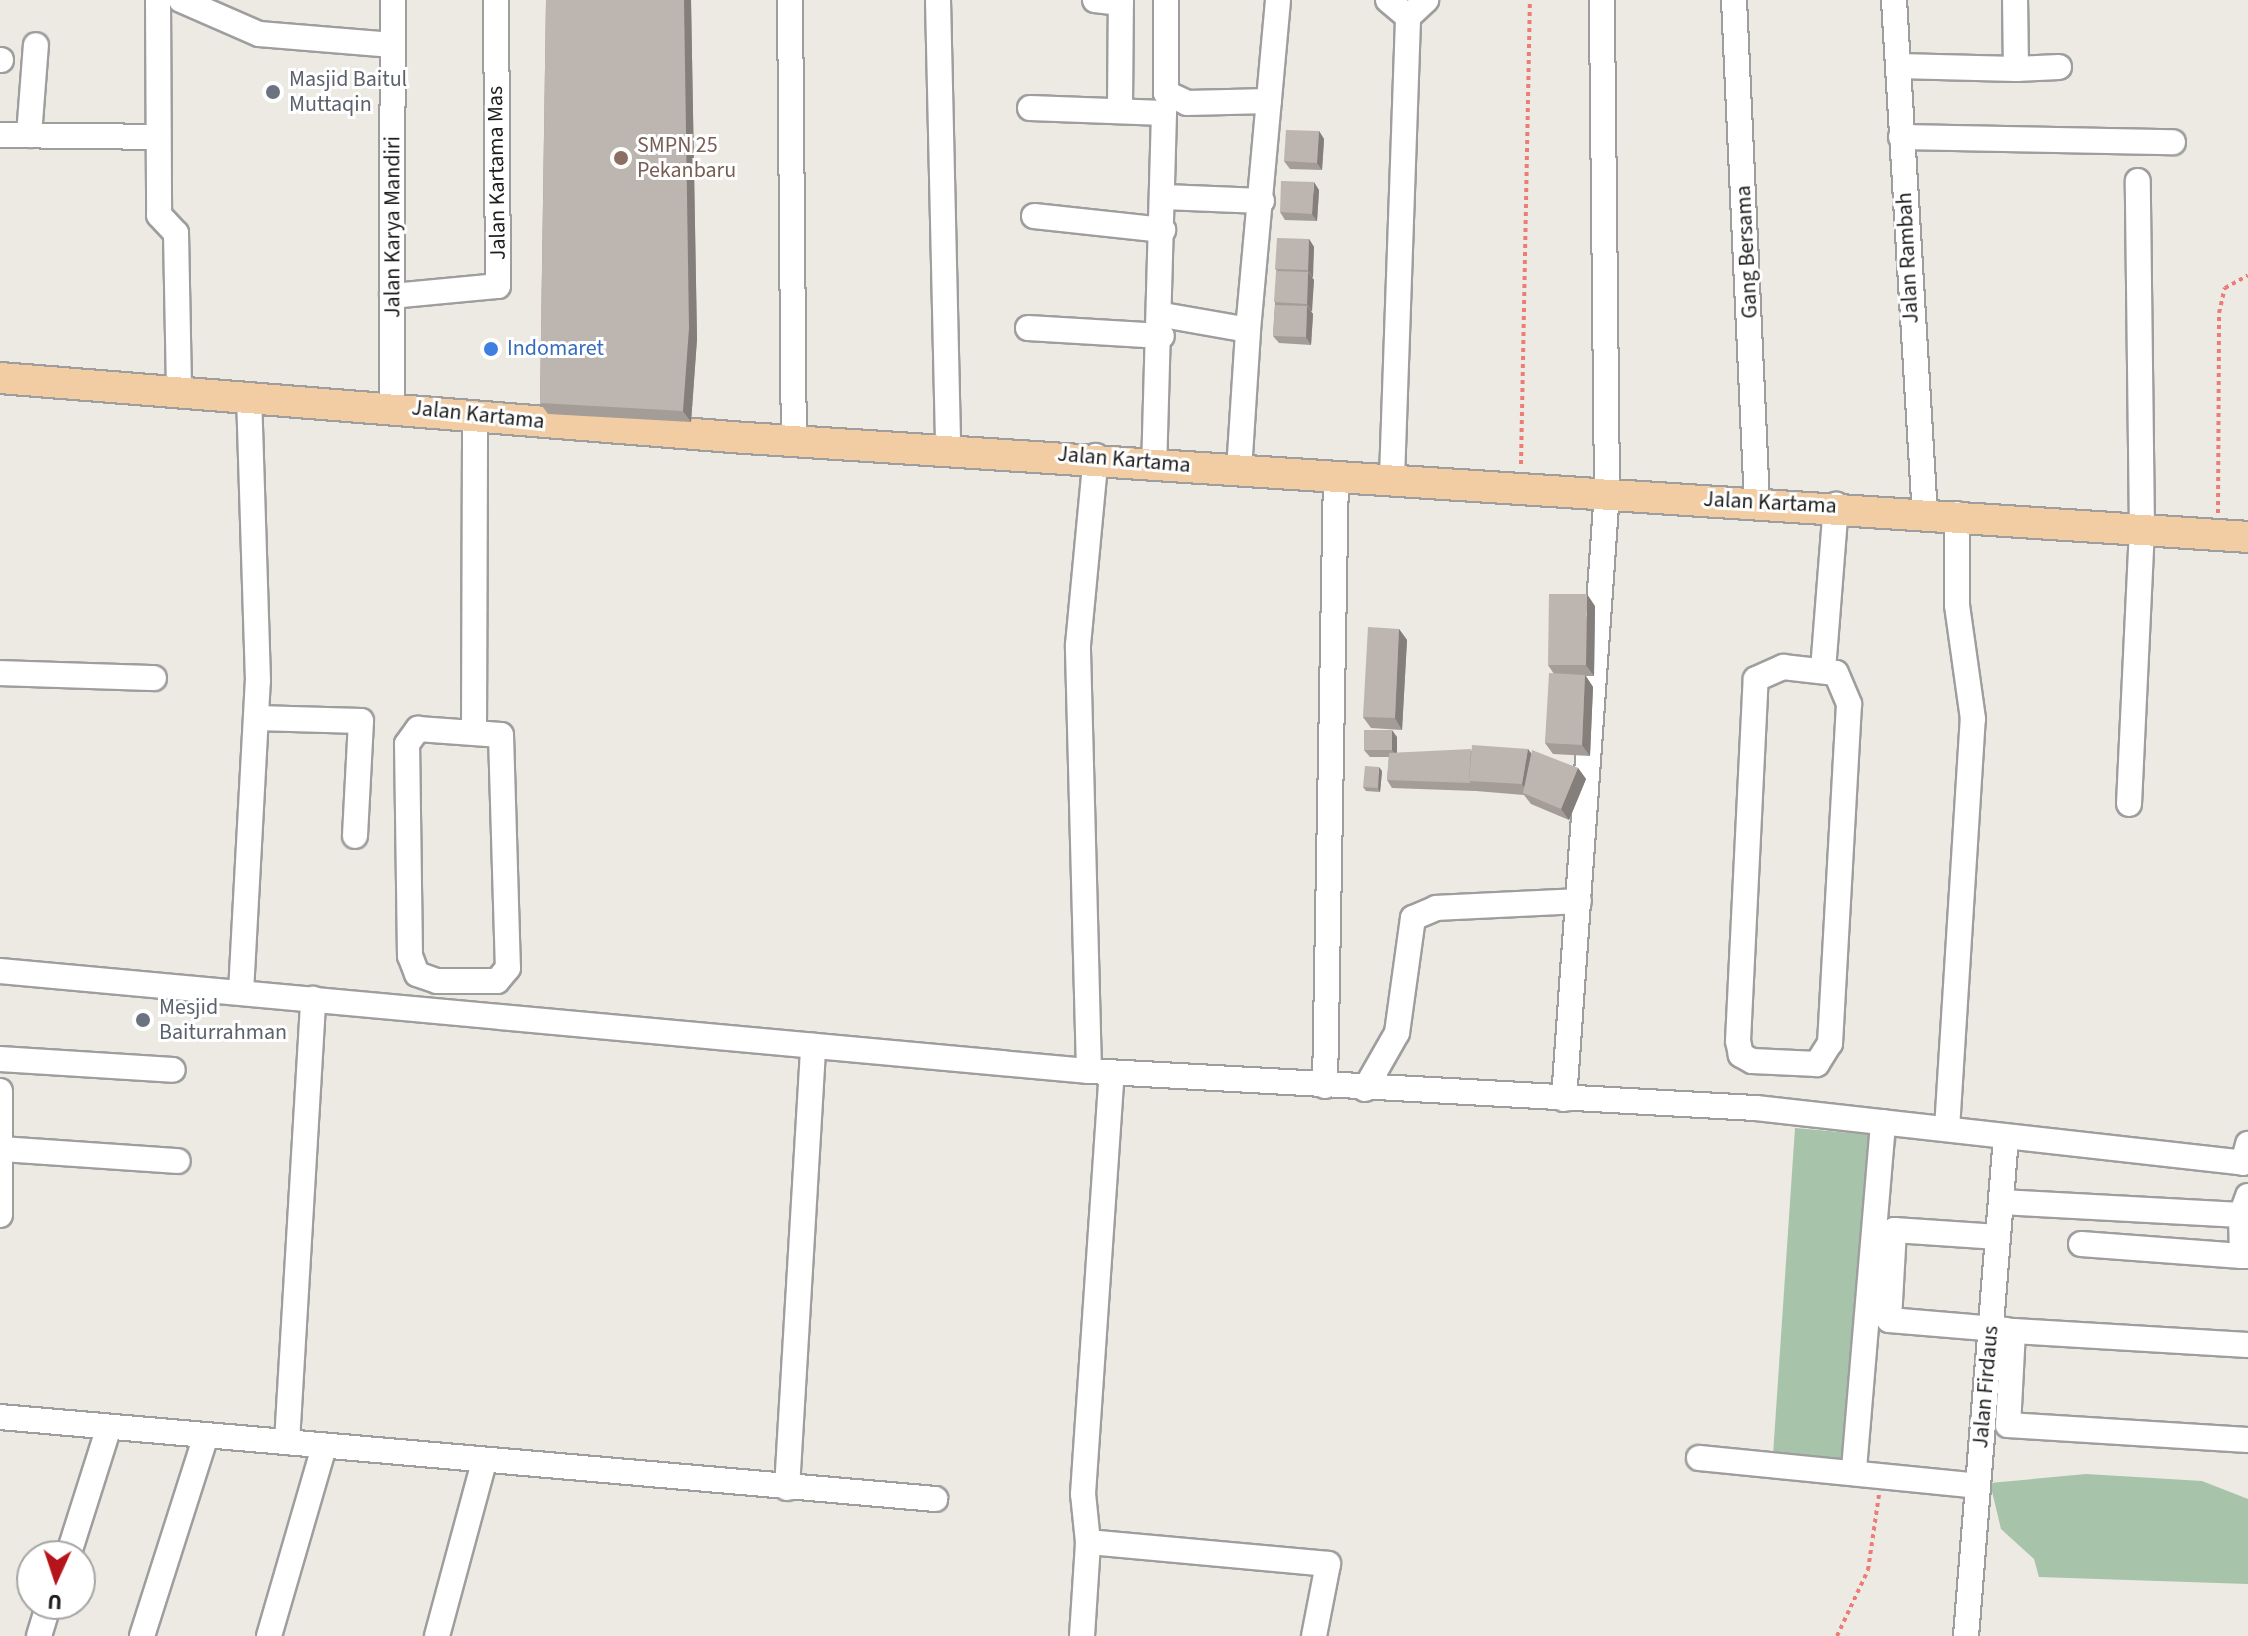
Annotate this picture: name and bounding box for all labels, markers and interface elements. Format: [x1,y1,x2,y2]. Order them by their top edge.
place label: Masjid Baitul Muttaqin [289,66,407,118]
marker: Masjid Baitul Muttaqin [264,83,282,101]
street label: Jalan Kartama Mas [482,86,512,260]
place label: SMPN 25 Pekanbaru [637,132,736,184]
street label: Jalan Karya Mandiri [380,136,406,318]
marker: SMPN 25 Pekanbaru [612,149,630,167]
street label: Gang Bersama [1730,185,1764,319]
street label: Jalan Rambah [1891,192,1925,324]
place label: Indomaret [507,336,604,362]
marker: Indomaret [482,340,500,358]
street label: Jalan Kartama [410,395,546,435]
street label: Jalan Kartama [1056,441,1192,479]
street label: Jalan Kartama [1703,486,1837,520]
place label: Mesjid Baiturrahman [159,994,287,1046]
marker: Mesjid Baiturrahman [134,1011,152,1029]
street label: Jalan Firdaus [1967,1325,2005,1449]
north arrow [16,1540,96,1620]
text: U [47,1586,63,1618]

